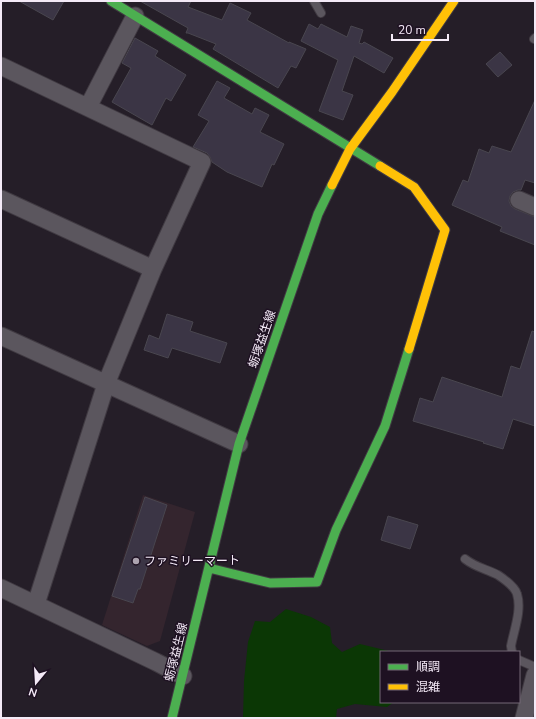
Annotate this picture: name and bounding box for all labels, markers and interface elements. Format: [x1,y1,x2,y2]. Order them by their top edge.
scale bar [392,16,448,42]
text: 20 m [398,22,426,38]
street label: 蛎塚益生線 [245,308,279,370]
place label: ファミリーマート [144,553,240,569]
marker: ファミリーマート [131,556,141,566]
street label: 蛎塚益生線 [161,621,191,683]
legend [380,651,520,703]
text: 順調 [416,659,440,675]
north arrow [16,663,56,703]
text: 混雑 [416,679,440,695]
text: N [27,684,39,700]

